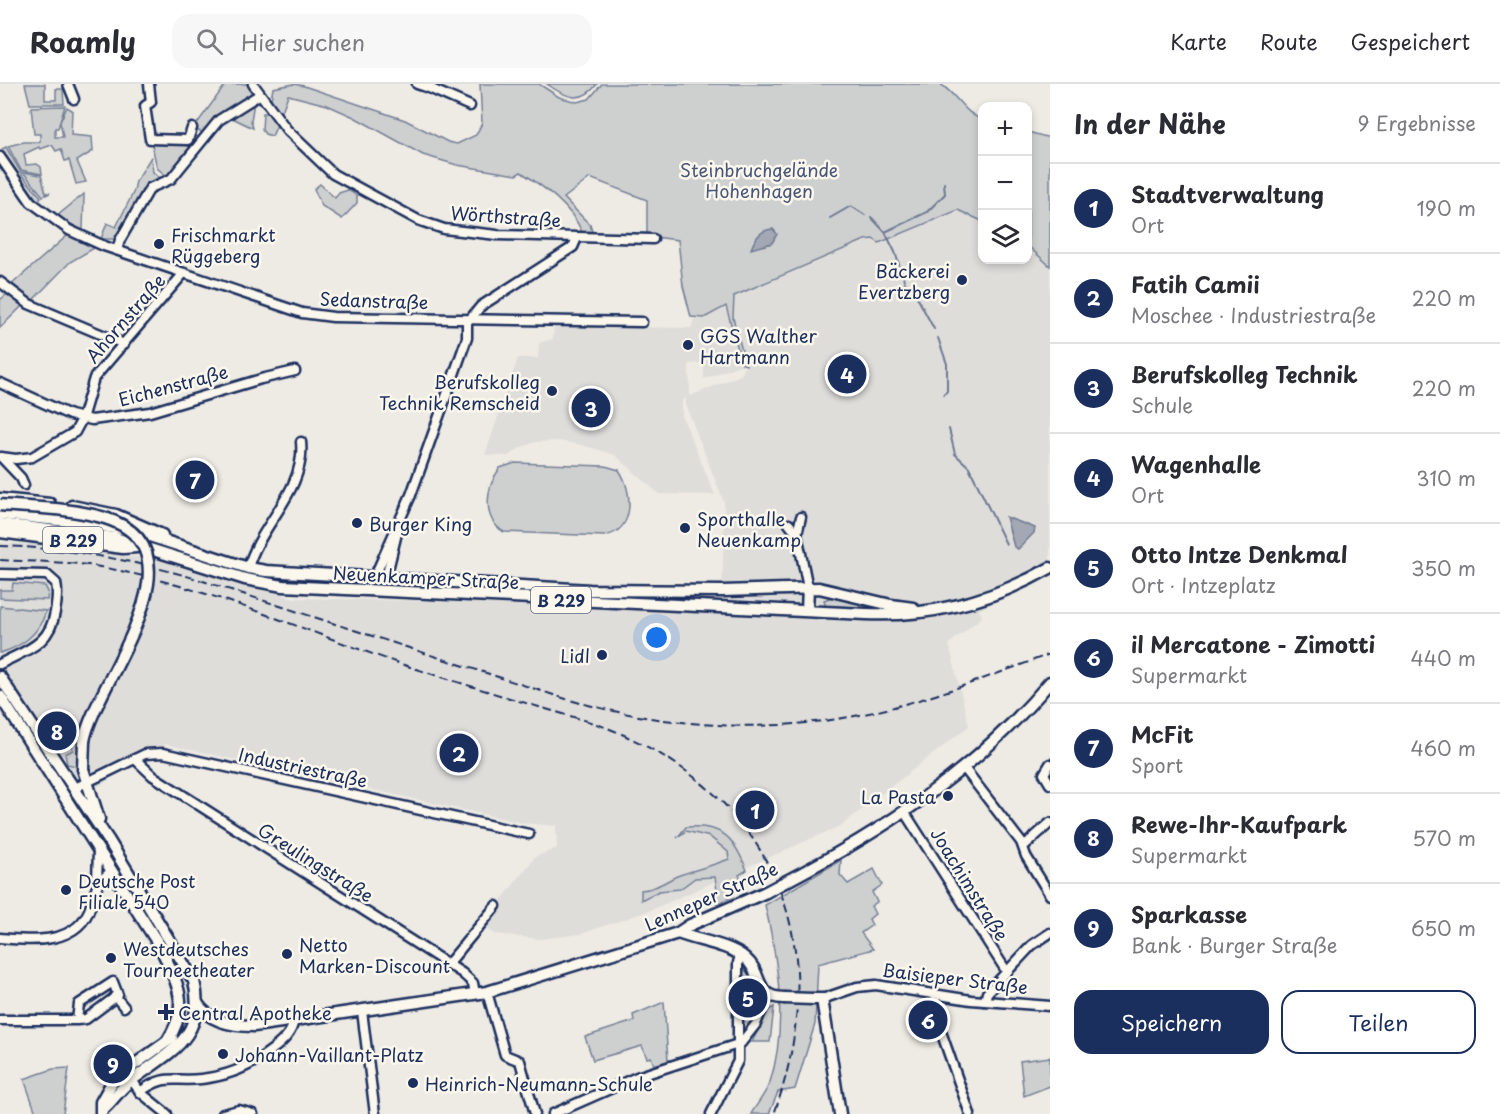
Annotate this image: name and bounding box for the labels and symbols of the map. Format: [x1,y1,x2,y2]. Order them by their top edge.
park label: Steinbruchgelände Hohenhagen [680,156,838,204]
street label: Wörthstraße [450,199,562,233]
place label: Frischmarkt Rüggeberg [171,221,276,269]
marker: Frischmarkt Rüggeberg [152,237,166,251]
place label: Bäckerei Evertzberg [858,257,950,305]
street label: Ahornstraße [79,268,171,368]
marker: Bäckerei Evertzberg [955,273,969,287]
street label: Sedanstraße [319,285,429,315]
place label: GGS Walther Hartmann [700,322,817,370]
marker: GGS Walther Hartmann [681,338,695,352]
pin: 4 [828,352,866,396]
street label: Eichenstraße [115,357,231,413]
place label: Berufskolleg Technik Remscheid [379,368,540,416]
marker: Berufskolleg Technik Remscheid [545,384,559,398]
pin: 3 [572,386,610,430]
pin: 7 [176,458,214,502]
place label: Sporthalle Neuenkamp [697,505,801,553]
place label: Burger King [369,510,472,537]
marker: Burger King [350,516,364,530]
marker: Sporthalle Neuenkamp [678,521,692,535]
road number: B 229 [43,527,103,553]
street label: Neuenkamper Straße [332,559,520,595]
road number: B 229 [531,587,591,613]
your location [642,623,671,652]
place label: Lidl [560,642,590,669]
marker: Lidl [595,648,609,662]
pin: 8 [38,708,76,754]
pin: 2 [440,730,478,776]
street label: Industriestraße [236,740,370,794]
place label: La Pasta [861,783,937,810]
pin: 1 [736,788,774,832]
marker: La Pasta [941,789,955,803]
street label: Greulingstraße [253,816,379,908]
street label: Joachimstraße [924,822,1016,946]
street label: Lenneper Straße [640,855,782,937]
place label: Deutsche Post Filiale 540 [78,867,196,915]
marker: Deutsche Post Filiale 540 [59,883,73,897]
place label: Netto Marken-Discount [299,931,450,979]
place label: Westdeutsches Tourneetheater [123,935,255,983]
marker: Netto Marken-Discount [280,947,294,961]
marker: Westdeutsches Tourneetheater [104,951,118,965]
street label: Baisieper Straße [881,956,1029,1000]
pin: 5 [728,976,768,1020]
pin: 6 [908,998,948,1042]
place label: Central Apotheke [178,999,332,1026]
marker: Central Apotheke [159,1005,173,1019]
place label: Johann-Vaillant-Platz [235,1041,424,1068]
pin: 9 [94,1042,132,1086]
marker: Johann-Vaillant-Platz [216,1047,230,1061]
place label: Heinrich-Neumann-Schule [425,1070,653,1097]
marker: Heinrich-Neumann-Schule [406,1076,420,1090]

